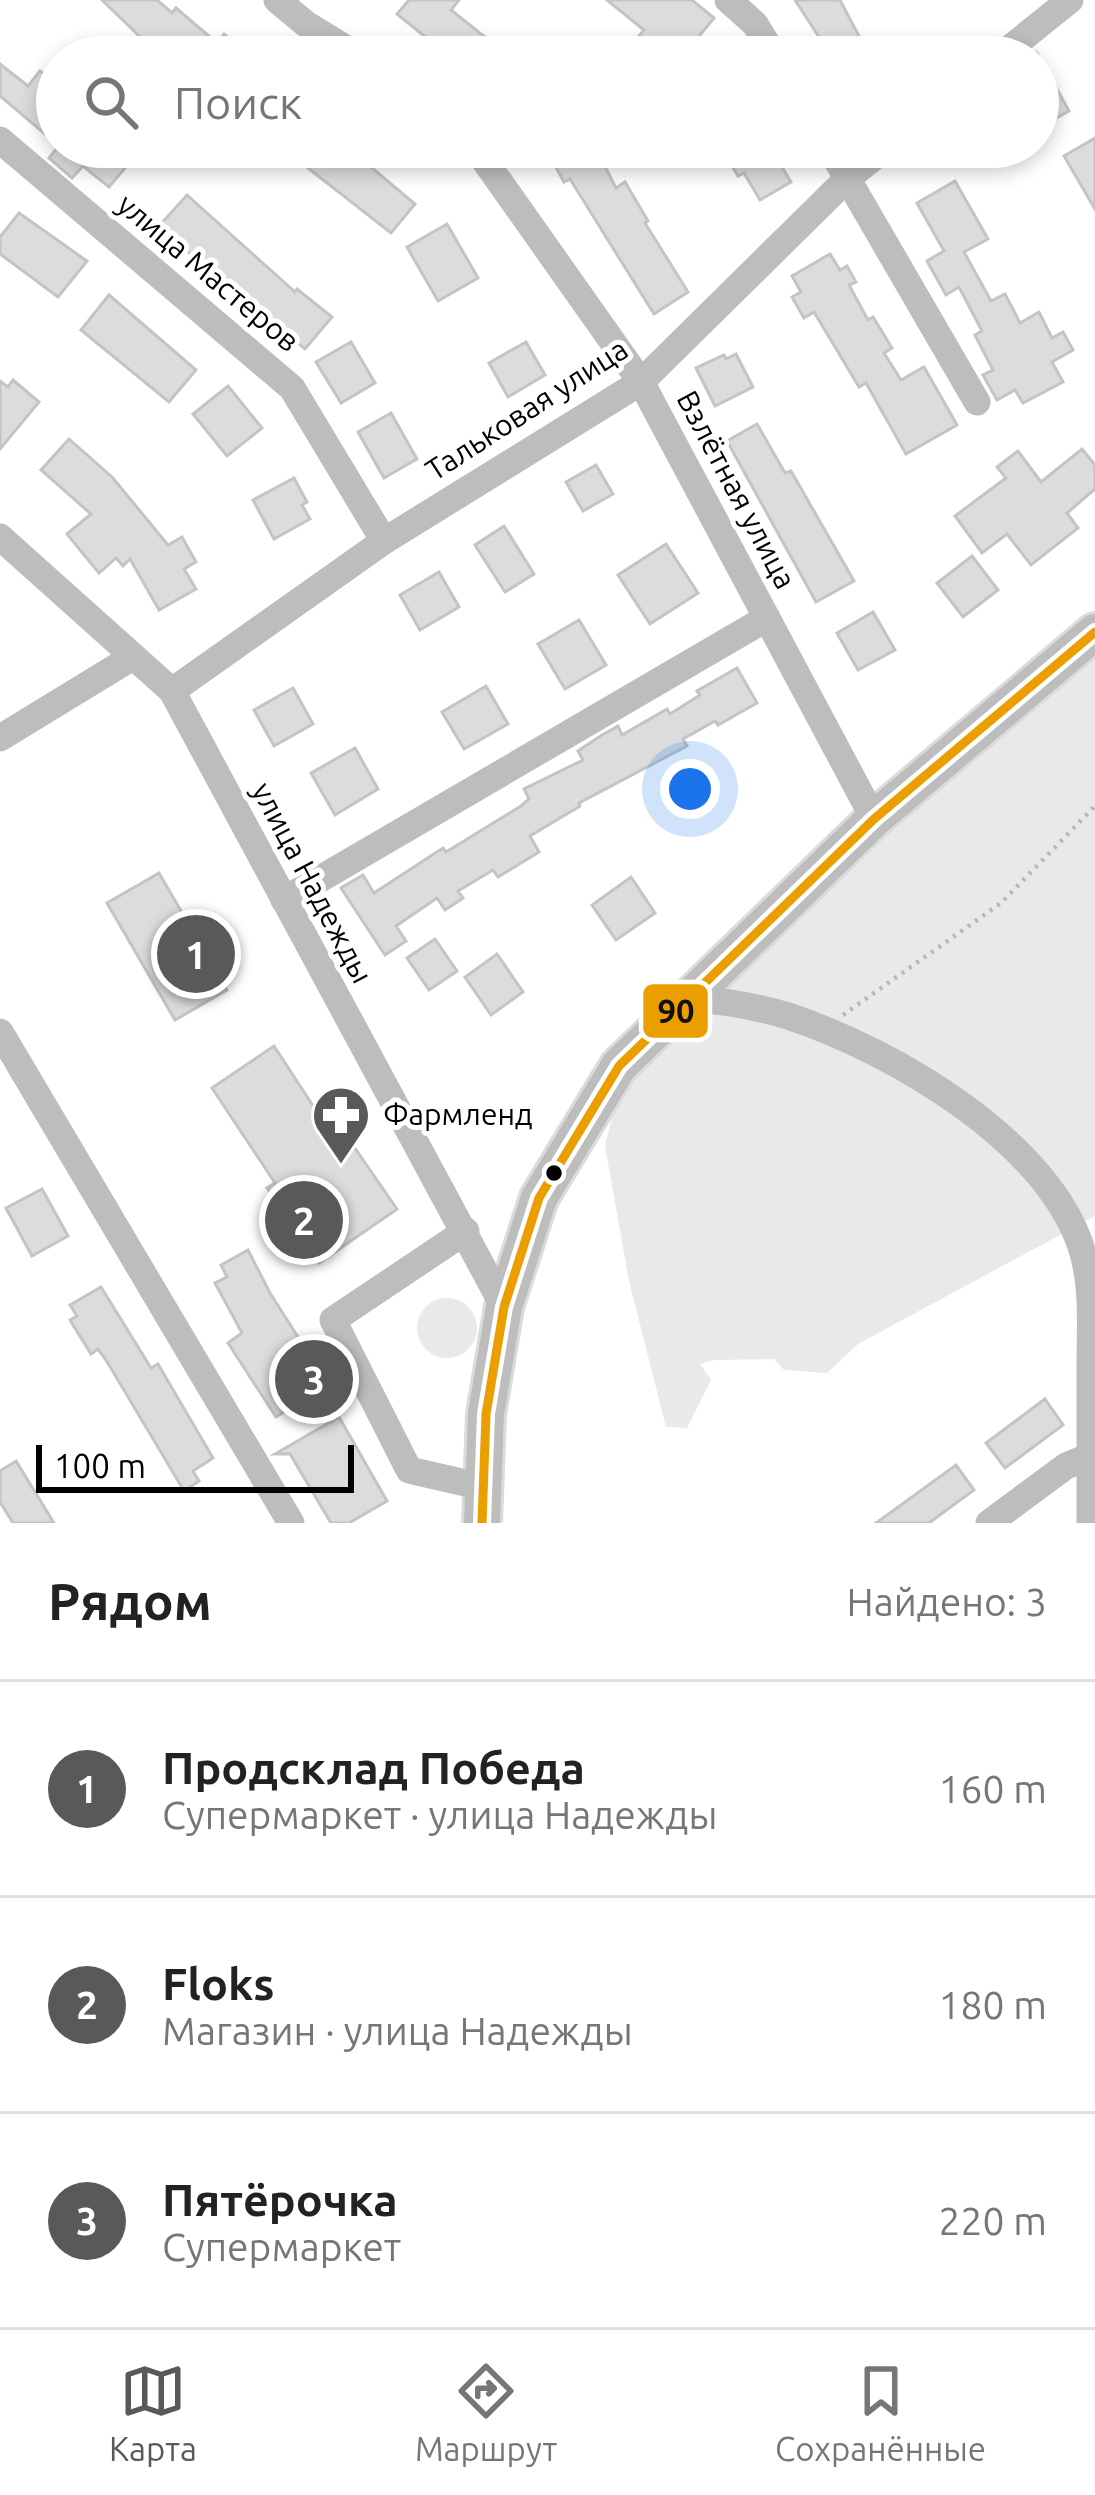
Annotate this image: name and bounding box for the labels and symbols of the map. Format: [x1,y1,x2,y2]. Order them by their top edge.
street label: улица Мастеров [111,186,306,358]
street label: Тальковая улица [419,331,634,487]
street label: Взлётная улица [671,385,803,594]
your location [660,759,720,819]
street label: улица Надежды [246,776,380,989]
pin: 1 [157,909,235,999]
line badge: 90 [641,982,710,1040]
text: 90 [657,992,695,1029]
pharmacy icon: Фармленд [310,1084,372,1166]
place label: Фармленд [383,1097,533,1131]
unlabelled marker [543,1162,565,1184]
pin: 2 [265,1175,343,1265]
pin: 3 [275,1334,353,1424]
scale bar [36,1439,354,1492]

